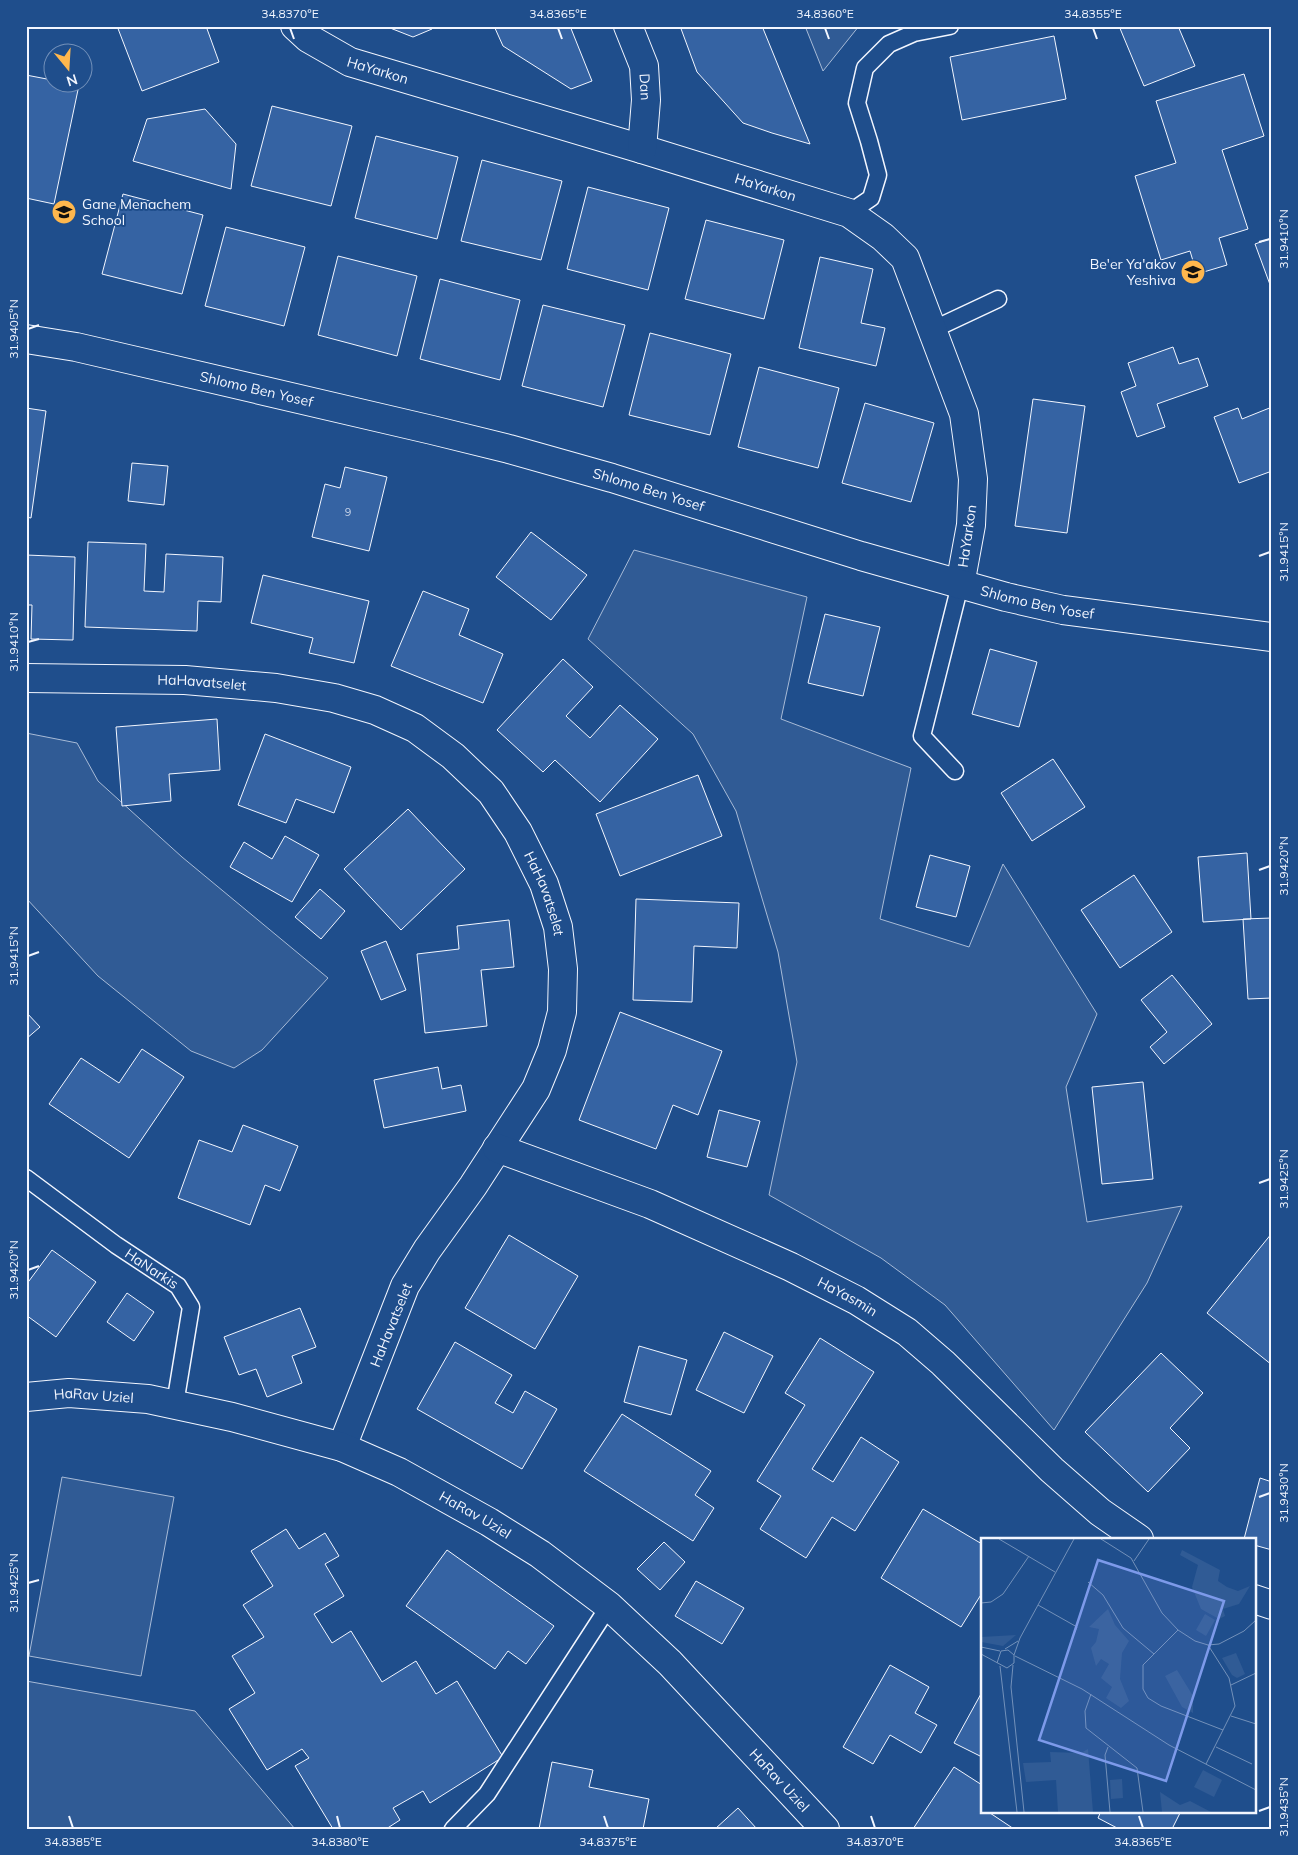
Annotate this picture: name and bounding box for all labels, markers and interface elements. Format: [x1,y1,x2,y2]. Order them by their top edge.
text: 34.8370°E [261,6,319,21]
text: 34.8365°E [529,6,587,21]
text: 34.8360°E [796,6,854,21]
text: 34.8355°E [1064,6,1122,21]
north arrow [42,42,92,92]
street label: HaYarkon [345,53,411,88]
text: N [64,70,80,91]
street label: Dan [635,73,655,101]
street label: HaYarkon [733,169,798,205]
place label: Gane Menachem School [82,195,191,229]
school or university icon: Gane Menachem School [51,199,77,225]
text: 31.9410°N [1276,209,1291,269]
place label: Be'er Ya'akov Yeshiva [1090,255,1177,289]
school or university icon: Be'er Ya'akov Yeshiva [1180,259,1206,285]
text: 31.9405°N [6,299,21,359]
street label: Shlomo Ben Yosef [198,367,315,411]
street label: Shlomo Ben Yosef [591,464,707,516]
street label: HaYarkon [954,503,980,569]
house number: 9 [345,505,351,519]
text: 31.9415°N [1276,522,1291,582]
street label: Shlomo Ben Yosef [978,581,1096,623]
text: 31.9410°N [6,612,21,672]
street label: HaHavatselet [157,671,247,694]
text: 31.9420°N [1276,836,1291,896]
street label: HaHavatselet [520,848,568,937]
text: 31.9415°N [6,926,21,986]
text: 31.9425°N [1276,1149,1291,1209]
text: 31.9420°N [6,1240,21,1300]
street label: HaNarkis [121,1244,182,1293]
street label: HaYasmin [814,1273,881,1320]
street label: HaHavatselet [366,1280,416,1370]
street label: HaRav Uziel [53,1384,134,1407]
text: 31.9430°N [1276,1463,1291,1523]
street label: HaRav Uziel [436,1487,515,1543]
inset map [981,1538,1256,1812]
text: 31.9425°N [6,1553,21,1613]
street label: HaRav Uziel [746,1745,813,1816]
text: 31.9435°N [1276,1777,1291,1837]
text: 34.8385°E [44,1834,102,1849]
text: 34.8380°E [311,1834,369,1849]
text: 34.8375°E [579,1834,637,1849]
text: 34.8370°E [846,1834,904,1849]
text: 34.8365°E [1114,1834,1172,1849]

